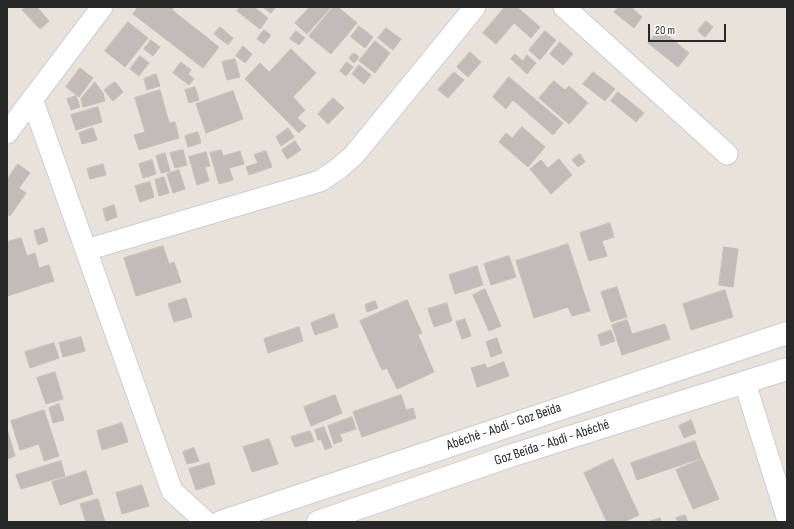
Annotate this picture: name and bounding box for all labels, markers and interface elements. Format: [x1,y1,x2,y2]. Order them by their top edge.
scale bar [650,16,728,42]
text: 20 m [655,23,675,38]
street label: Abéché - Abdi - Goz Beïda [444,400,564,454]
street label: Goz Beïda - Abdi - Abéché [492,416,612,470]

